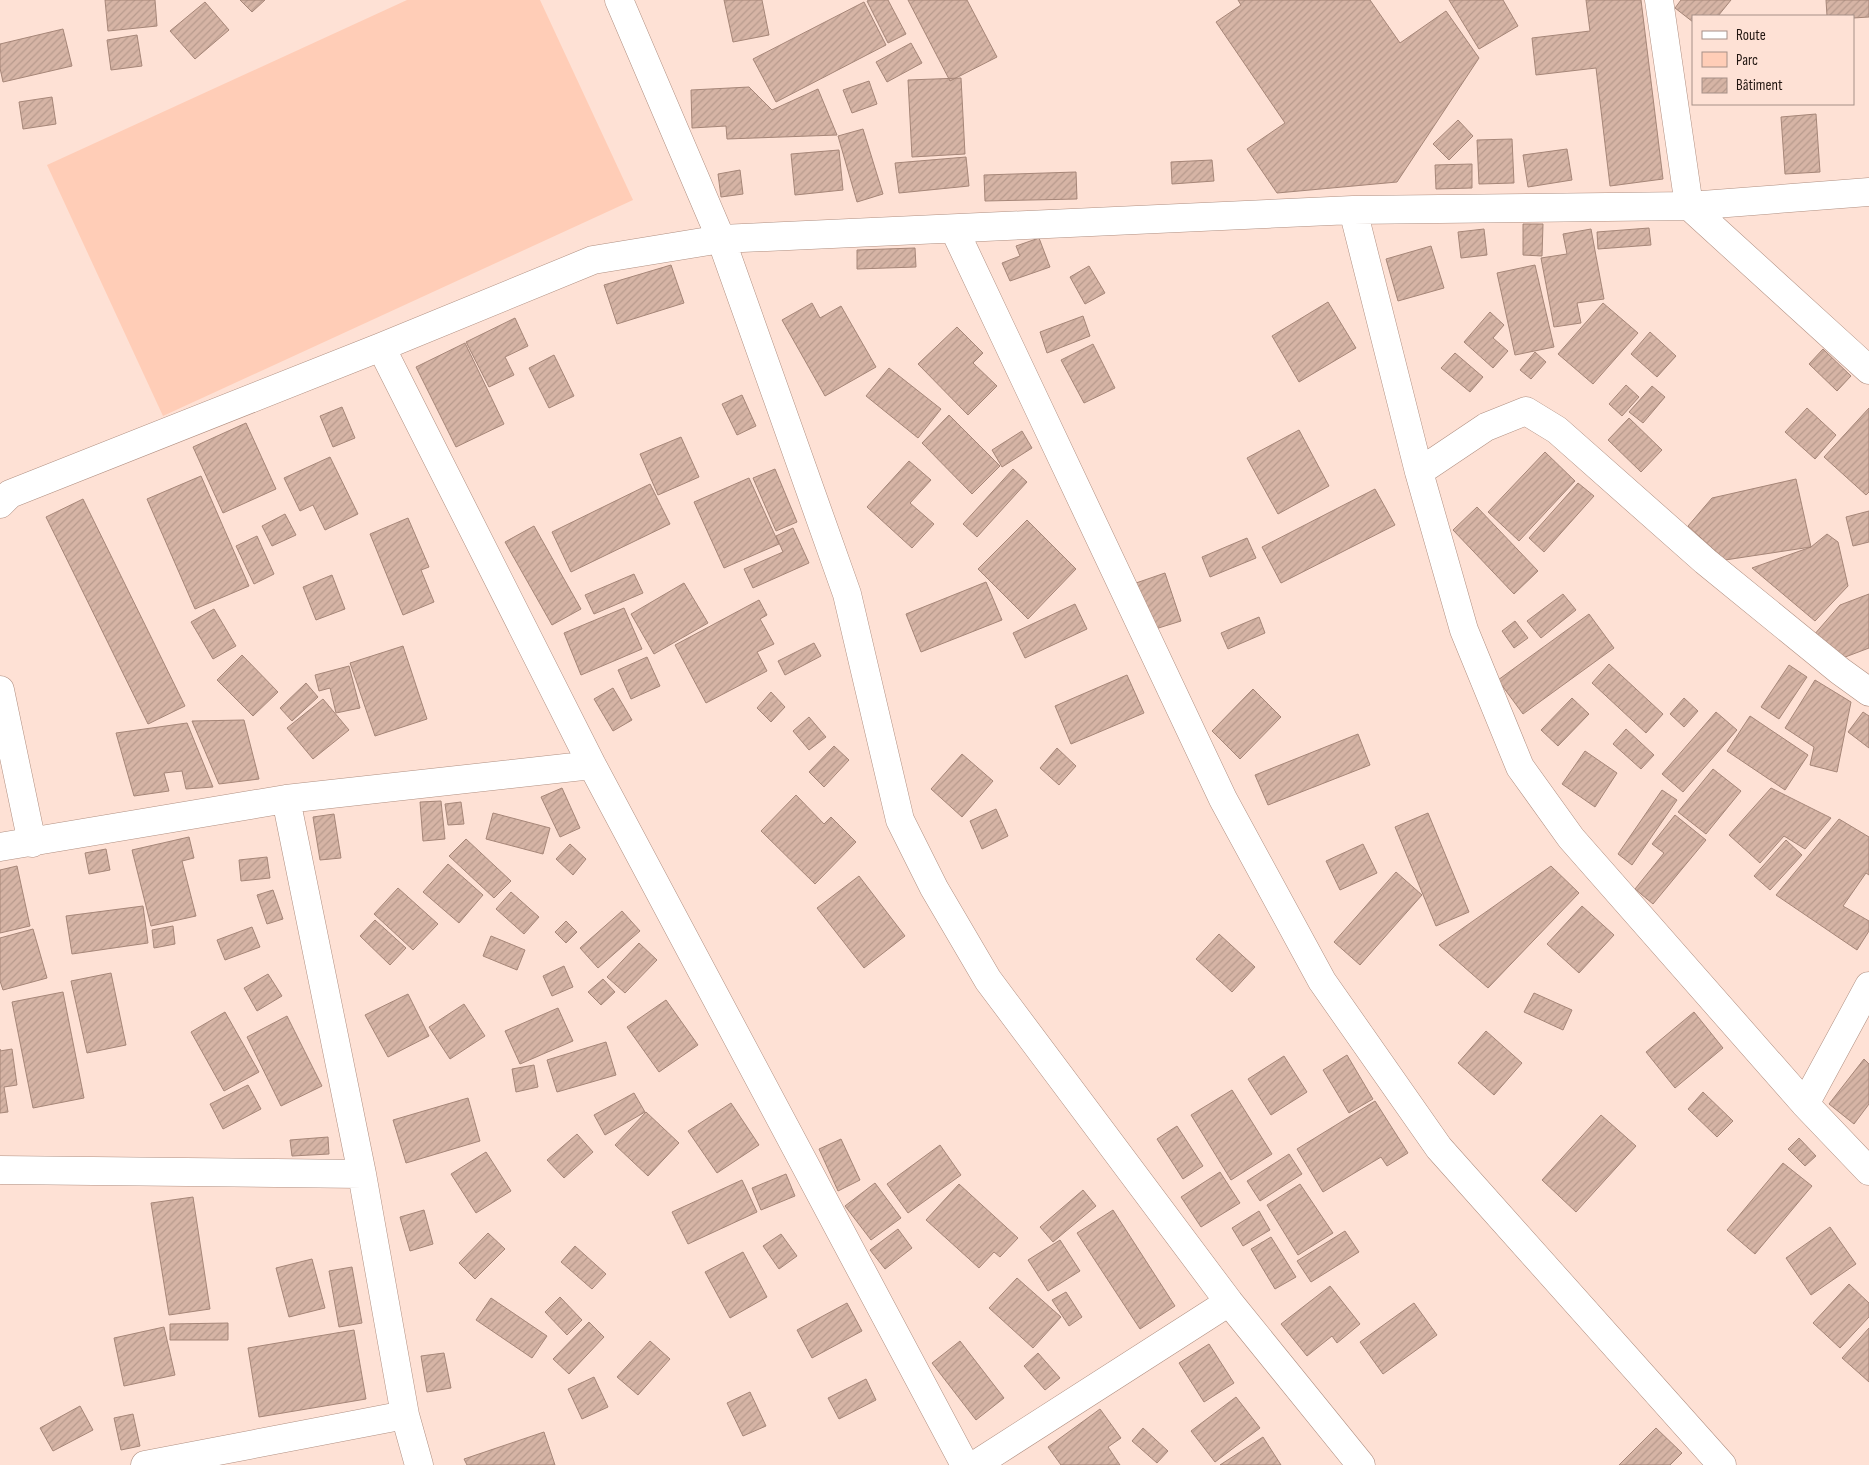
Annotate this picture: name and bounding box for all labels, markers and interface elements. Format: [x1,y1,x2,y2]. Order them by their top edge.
legend [1692,15,1854,105]
text: Route [1736,26,1766,45]
text: Parc [1736,51,1758,70]
text: Bâtiment [1736,76,1783,95]

